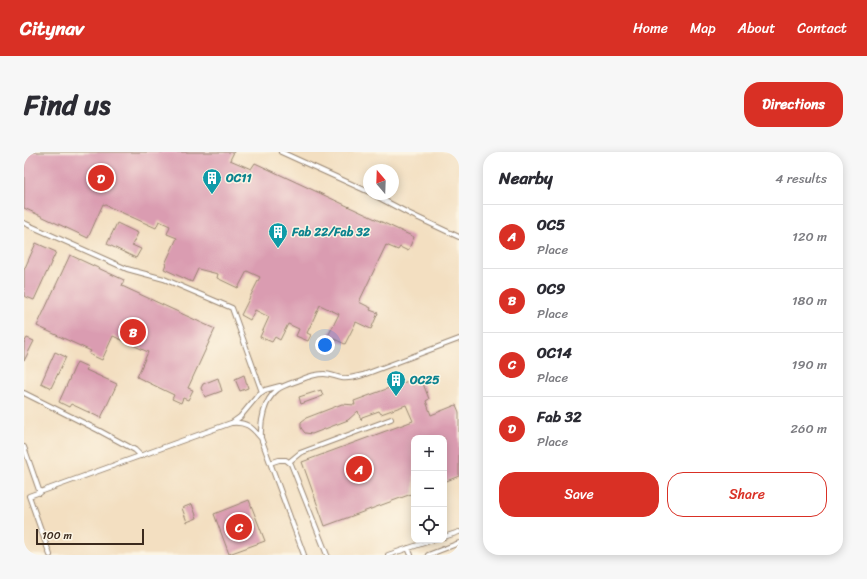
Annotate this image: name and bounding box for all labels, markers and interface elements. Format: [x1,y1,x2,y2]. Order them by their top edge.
text: Citynav [20,12,84,45]
text: Home [633,16,668,41]
text: Map [690,16,716,41]
text: About [738,16,775,41]
text: Contact [797,16,847,41]
text: Find us [24,80,111,129]
button: Directions [744,82,843,127]
pin: D [88,163,114,193]
text: Nearby [499,163,553,193]
north arrow [363,164,399,200]
building icon: OC11 [201,167,223,195]
place label: OC11 [225,167,252,189]
text: 4 results [775,167,827,190]
text: OC5 [537,212,565,238]
building icon: Fab 22/Fab 32 [267,221,289,249]
place label: Fab 22/Fab 32 [291,221,370,243]
text: A [508,225,516,248]
text: 120 m [792,225,827,248]
text: Place [537,238,568,261]
text: OC9 [537,276,565,302]
text: B [508,289,516,312]
text: 180 m [792,289,827,312]
text: Place [537,302,568,325]
pin: B [120,317,146,347]
your location [315,335,335,355]
text: OC14 [537,340,572,366]
text: C [508,353,516,376]
text: 190 m [792,353,827,376]
text: Place [537,366,568,389]
building icon: OC25 [385,369,407,397]
place label: OC25 [409,369,440,391]
text: Fab 32 [537,404,582,430]
text: D [508,417,516,440]
text: 260 m [791,417,827,440]
text: Place [537,430,568,453]
map controls [411,435,447,543]
button: + [411,435,447,471]
pin: A [346,454,372,484]
button: − [411,471,447,507]
button: Save [499,472,659,517]
button: Share [667,472,827,517]
button: locate [411,507,447,543]
pin: C [226,512,252,542]
text: 100 m [42,526,72,545]
scale bar [36,527,144,546]

